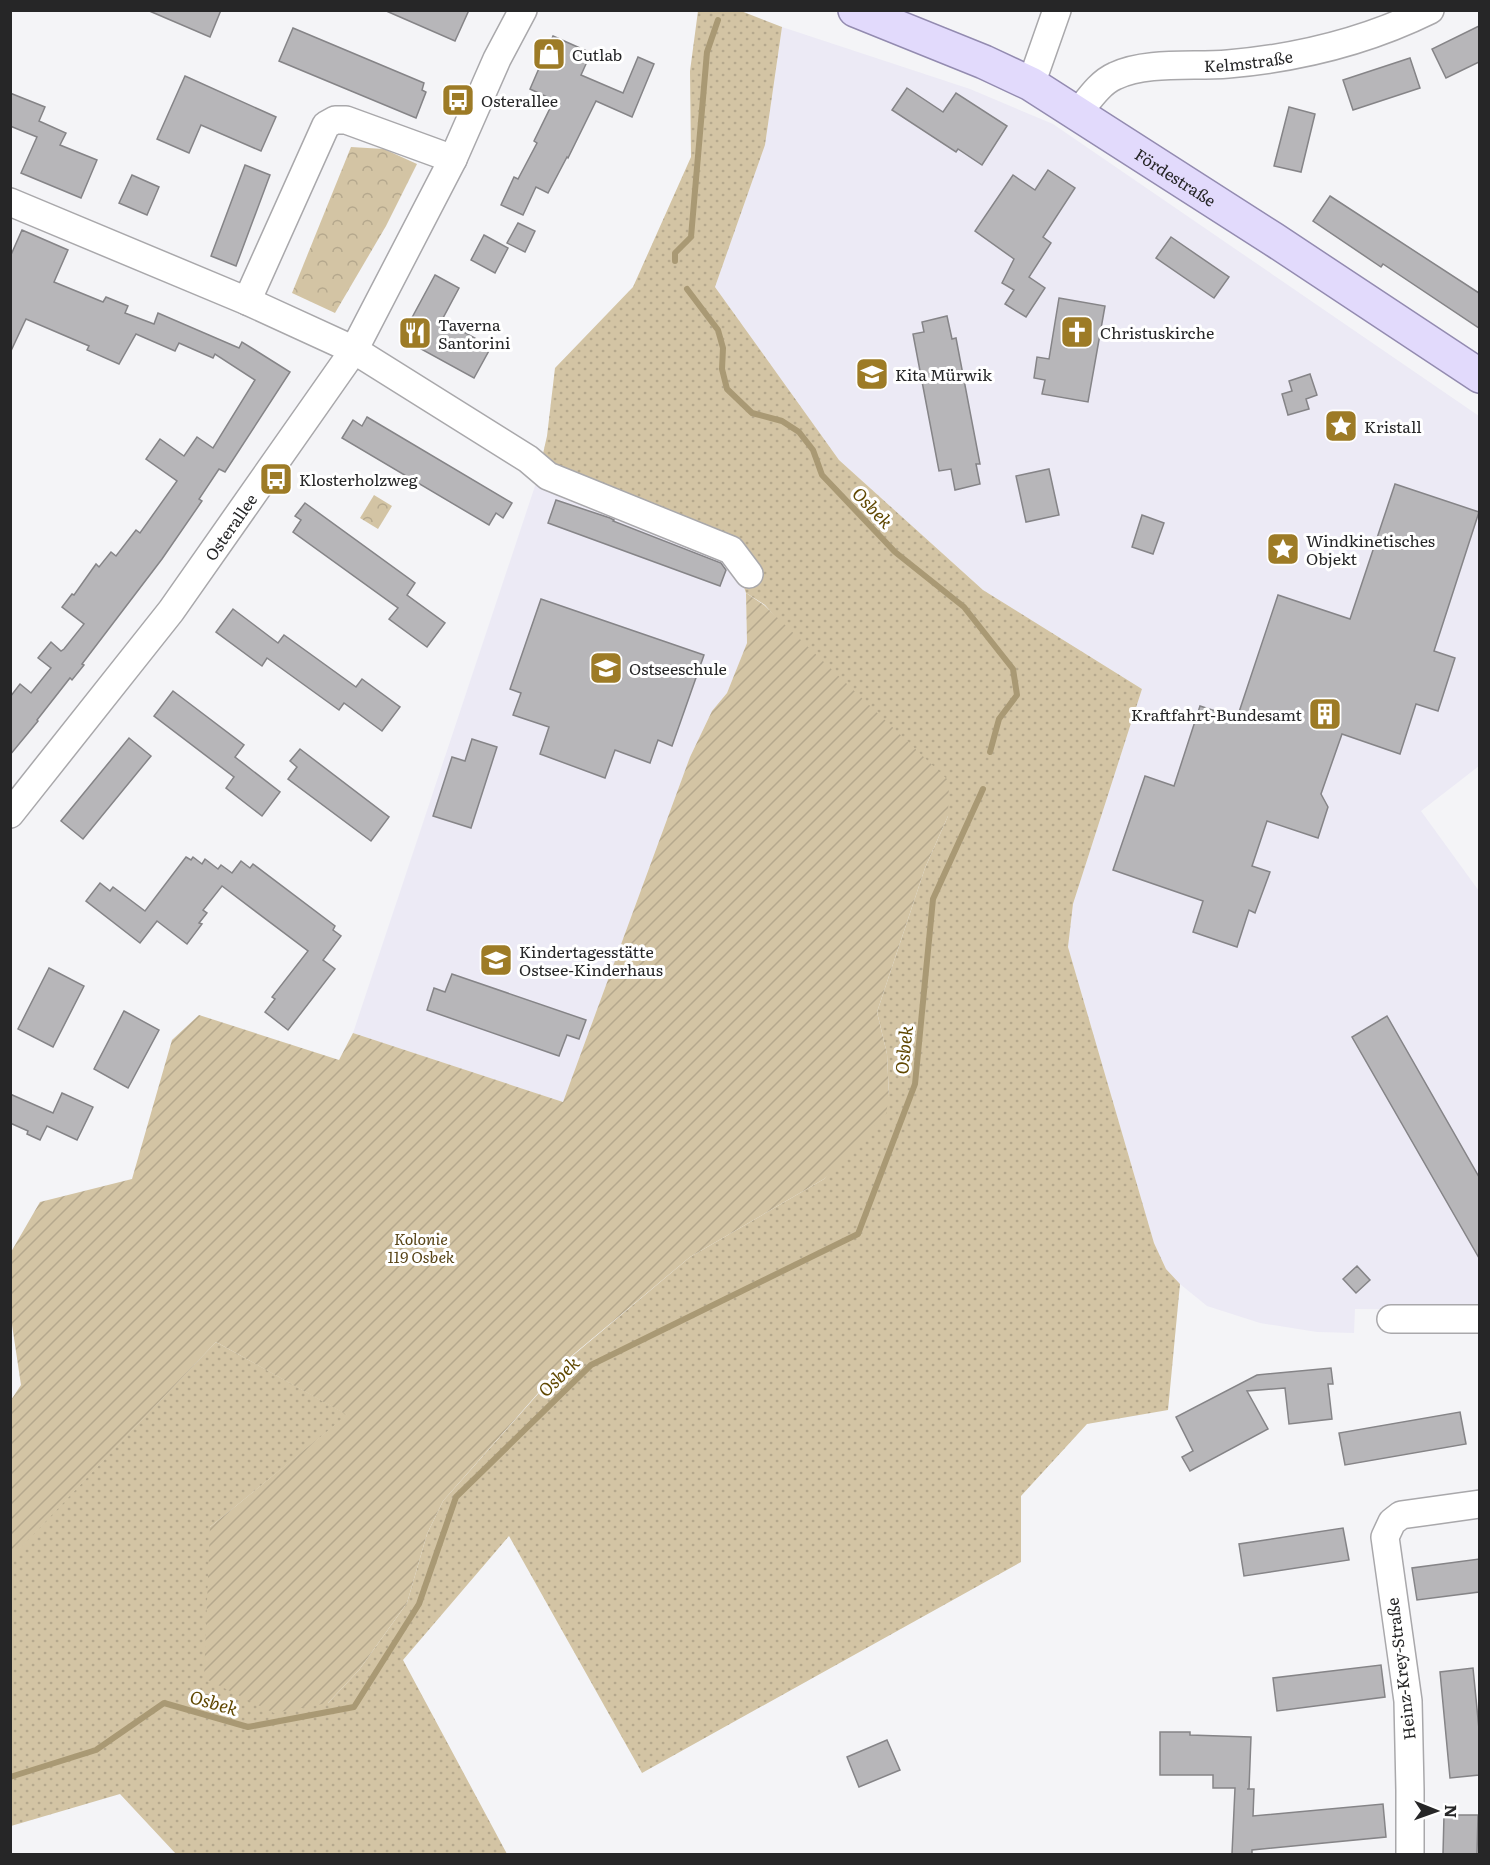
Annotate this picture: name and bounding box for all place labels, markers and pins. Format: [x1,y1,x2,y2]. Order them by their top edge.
shop icon: Cutlab [531,36,567,72]
place label: Cutlab [572,42,622,66]
bus stop icon: Osterallee [440,82,476,118]
place label: Osterallee [481,88,558,112]
place label: Taverna Santorini [438,312,510,354]
church icon: Christuskirche [1059,314,1095,350]
restaurant icon: Taverna Santorini [397,315,433,351]
place label: Christuskirche [1100,320,1214,344]
school or university icon: Kita Mürwik [854,356,890,392]
place label: Kita Mürwik [895,362,992,386]
place icon: Kristall [1323,408,1359,444]
place label: Kristall [1364,414,1422,438]
bus stop icon: Klosterholzweg [258,461,294,497]
place label: Klosterholzweg [299,467,418,491]
place label: Windkinetisches Objekt [1306,528,1435,570]
place icon: Windkinetisches Objekt [1265,531,1301,567]
school or university icon: Ostseeschule [588,650,624,686]
place label: Ostseeschule [629,656,727,680]
building icon: Kraftfahrt-Bundesamt [1307,696,1343,732]
place label: Kraftfahrt-Bundesamt [1131,702,1303,726]
place label: Kindertagesstätte Ostsee-Kinderhaus [519,939,663,981]
school or university icon: Kindertagesstätte Ostsee-Kinderhaus [478,942,514,978]

